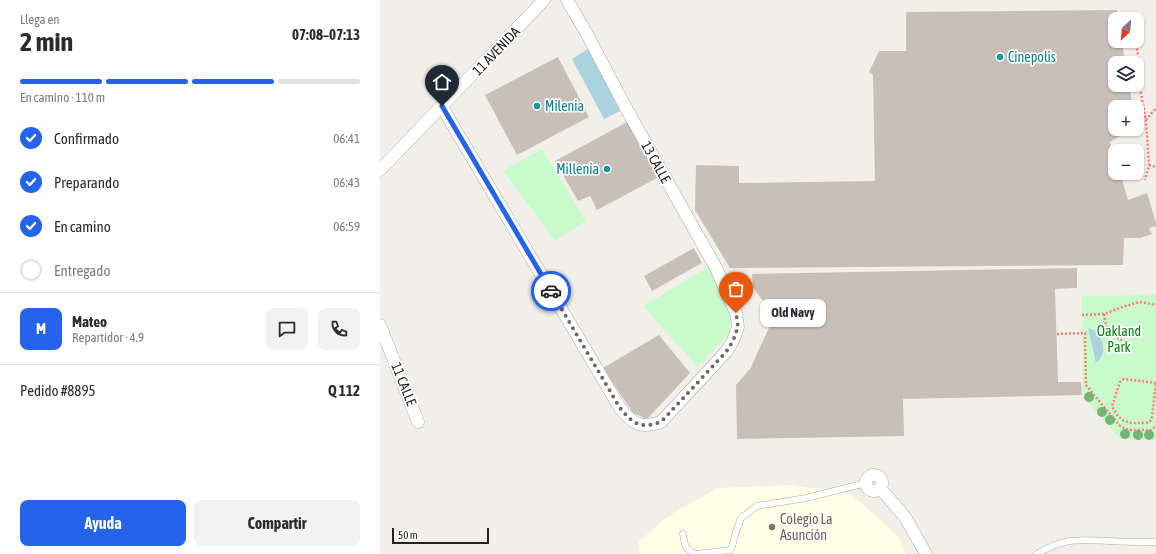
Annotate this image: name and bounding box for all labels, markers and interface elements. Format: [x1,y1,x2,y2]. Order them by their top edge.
text: Llega en [20,12,60,27]
north arrow [1108,12,1144,48]
map controls [1108,12,1144,180]
street label: 11 AVENIDA [469,23,523,79]
text: 07:08–07:13 [292,26,360,43]
text: 2 min [20,27,73,57]
place label: Cinepolis [1008,49,1056,65]
marker: Cinepolis [995,52,1005,62]
button: layers [1108,56,1144,92]
pin [425,65,459,106]
icon: home [431,71,453,93]
text: En camino · 110 m [20,90,105,105]
place label: Milenia [545,98,584,114]
button: + [1108,100,1144,136]
marker: Milenia [532,101,542,111]
icon: check [20,127,42,149]
text: Confirmado [54,130,119,147]
text: 06:41 [333,131,360,146]
street label: 13 CALLE [638,138,674,186]
button: − [1108,144,1144,180]
place label: Millenia [556,161,599,177]
marker: Millenia [602,164,612,174]
icon: check [20,171,42,193]
text: Preparando [54,174,119,191]
text: 06:43 [333,175,360,190]
icon: check [20,215,42,237]
text: En camino [54,218,111,235]
text: 06:59 [333,219,360,234]
text: Entregado [54,262,111,279]
courier [531,271,571,311]
pin [719,272,753,313]
icon: bag [725,278,747,300]
icon: car [540,280,562,302]
callout: Old Navy [760,299,826,327]
text: Old Navy [771,305,815,320]
button: chat [266,308,308,350]
button: phone [318,308,360,350]
text: Mateo [72,313,107,330]
text: M [36,320,46,337]
park label: Oakland Park [1097,323,1141,355]
text: Repartidor · 4.9 [72,330,144,345]
street label: 11 CALLE [388,360,420,408]
text: Pedido #8895 [20,382,96,399]
text: Q 112 [328,382,360,399]
button: Ayuda [20,500,186,546]
button: Compartir [194,500,360,546]
place label: Colegio La Asunción [780,511,832,543]
marker: Colegio La Asunción [767,522,777,532]
scale bar [392,526,489,545]
text: 50 m [398,529,418,541]

